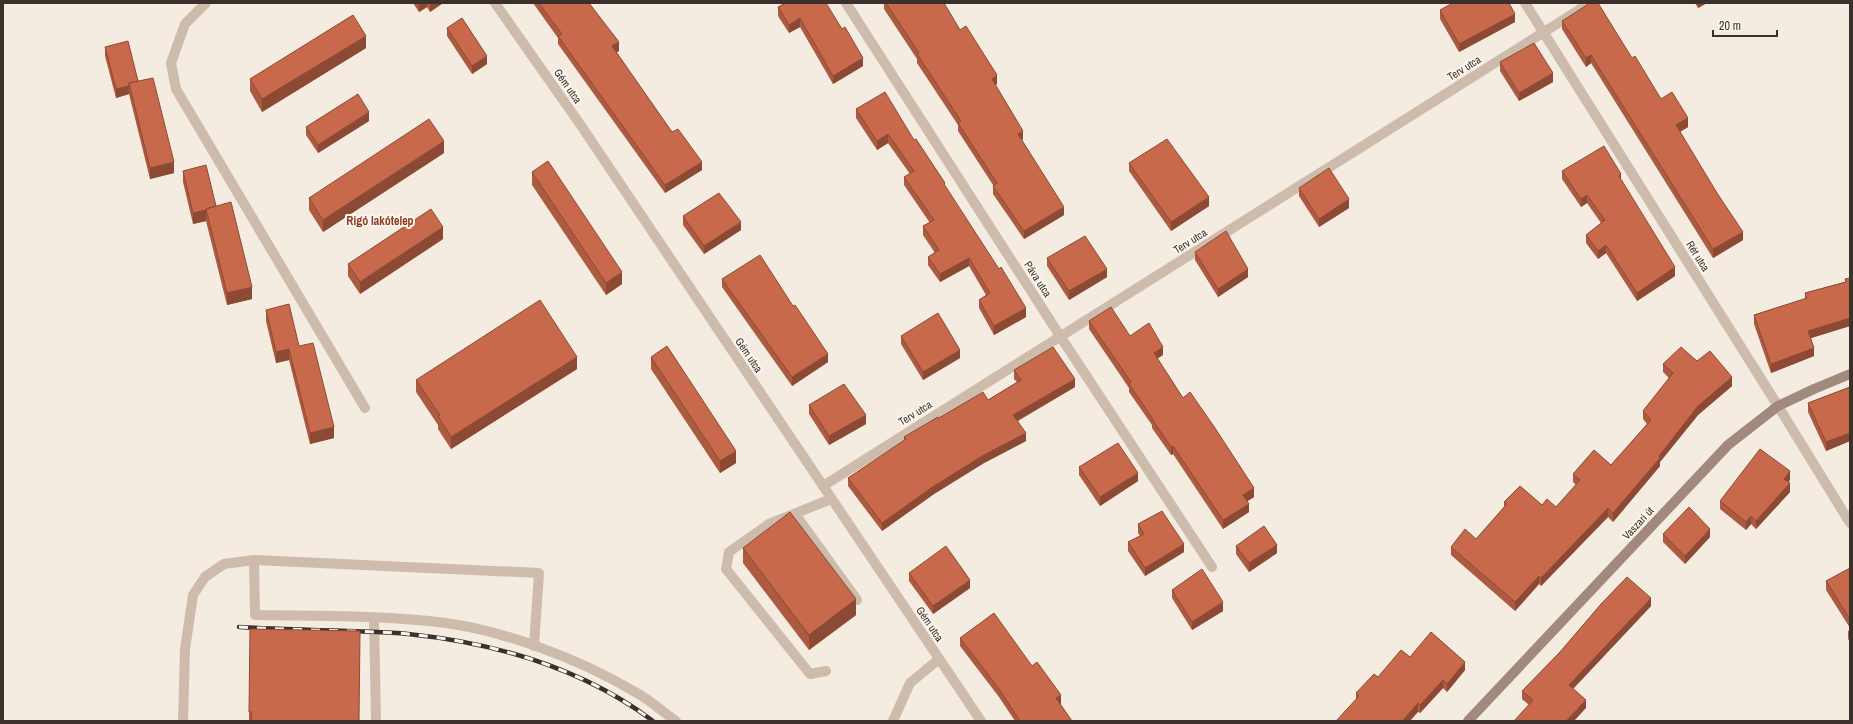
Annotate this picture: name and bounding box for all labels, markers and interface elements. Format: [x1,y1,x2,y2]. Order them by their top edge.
scale bar [1713,12,1777,38]
text: 20 m [1719,18,1741,34]
street label: Terv utca [1445,52,1483,84]
street label: Gém utca [551,66,585,106]
district label: Rigó lakótelep [346,213,414,229]
street label: Terv utca [1171,225,1209,257]
street label: Rét utca [1683,238,1713,274]
street label: Páva utca [1021,258,1055,300]
street label: Gém utca [732,335,766,375]
street label: Terv utca [896,397,934,429]
street label: Vaszari út [1619,503,1657,542]
street label: Gém utca [913,604,947,644]

